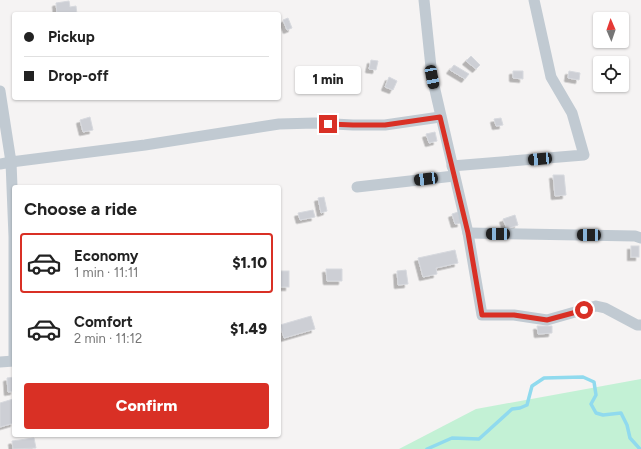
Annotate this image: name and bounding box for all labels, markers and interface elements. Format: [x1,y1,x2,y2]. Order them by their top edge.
north arrow [593,12,629,48]
map controls [593,12,629,92]
text: Pickup [48,28,95,46]
button: locate [593,56,629,92]
car [424,64,440,90]
callout: 1 min [295,66,361,94]
text: Drop-off [48,67,109,85]
text: 1 min [312,72,344,87]
route end [319,115,337,133]
car [528,152,552,166]
car [413,172,439,186]
text: Choose a ride [24,198,137,220]
car [486,228,510,240]
car [577,229,601,241]
icon: car [26,245,62,281]
text: Economy [74,247,139,265]
text: $1.10 [232,254,267,272]
text: 1 min · 11:11 [74,265,138,280]
route start [575,301,593,319]
icon: car [26,311,62,347]
text: Comfort [74,313,133,331]
text: $1.49 [230,320,267,338]
text: 2 min · 11:12 [74,331,142,346]
button: Confirm [24,383,269,429]

